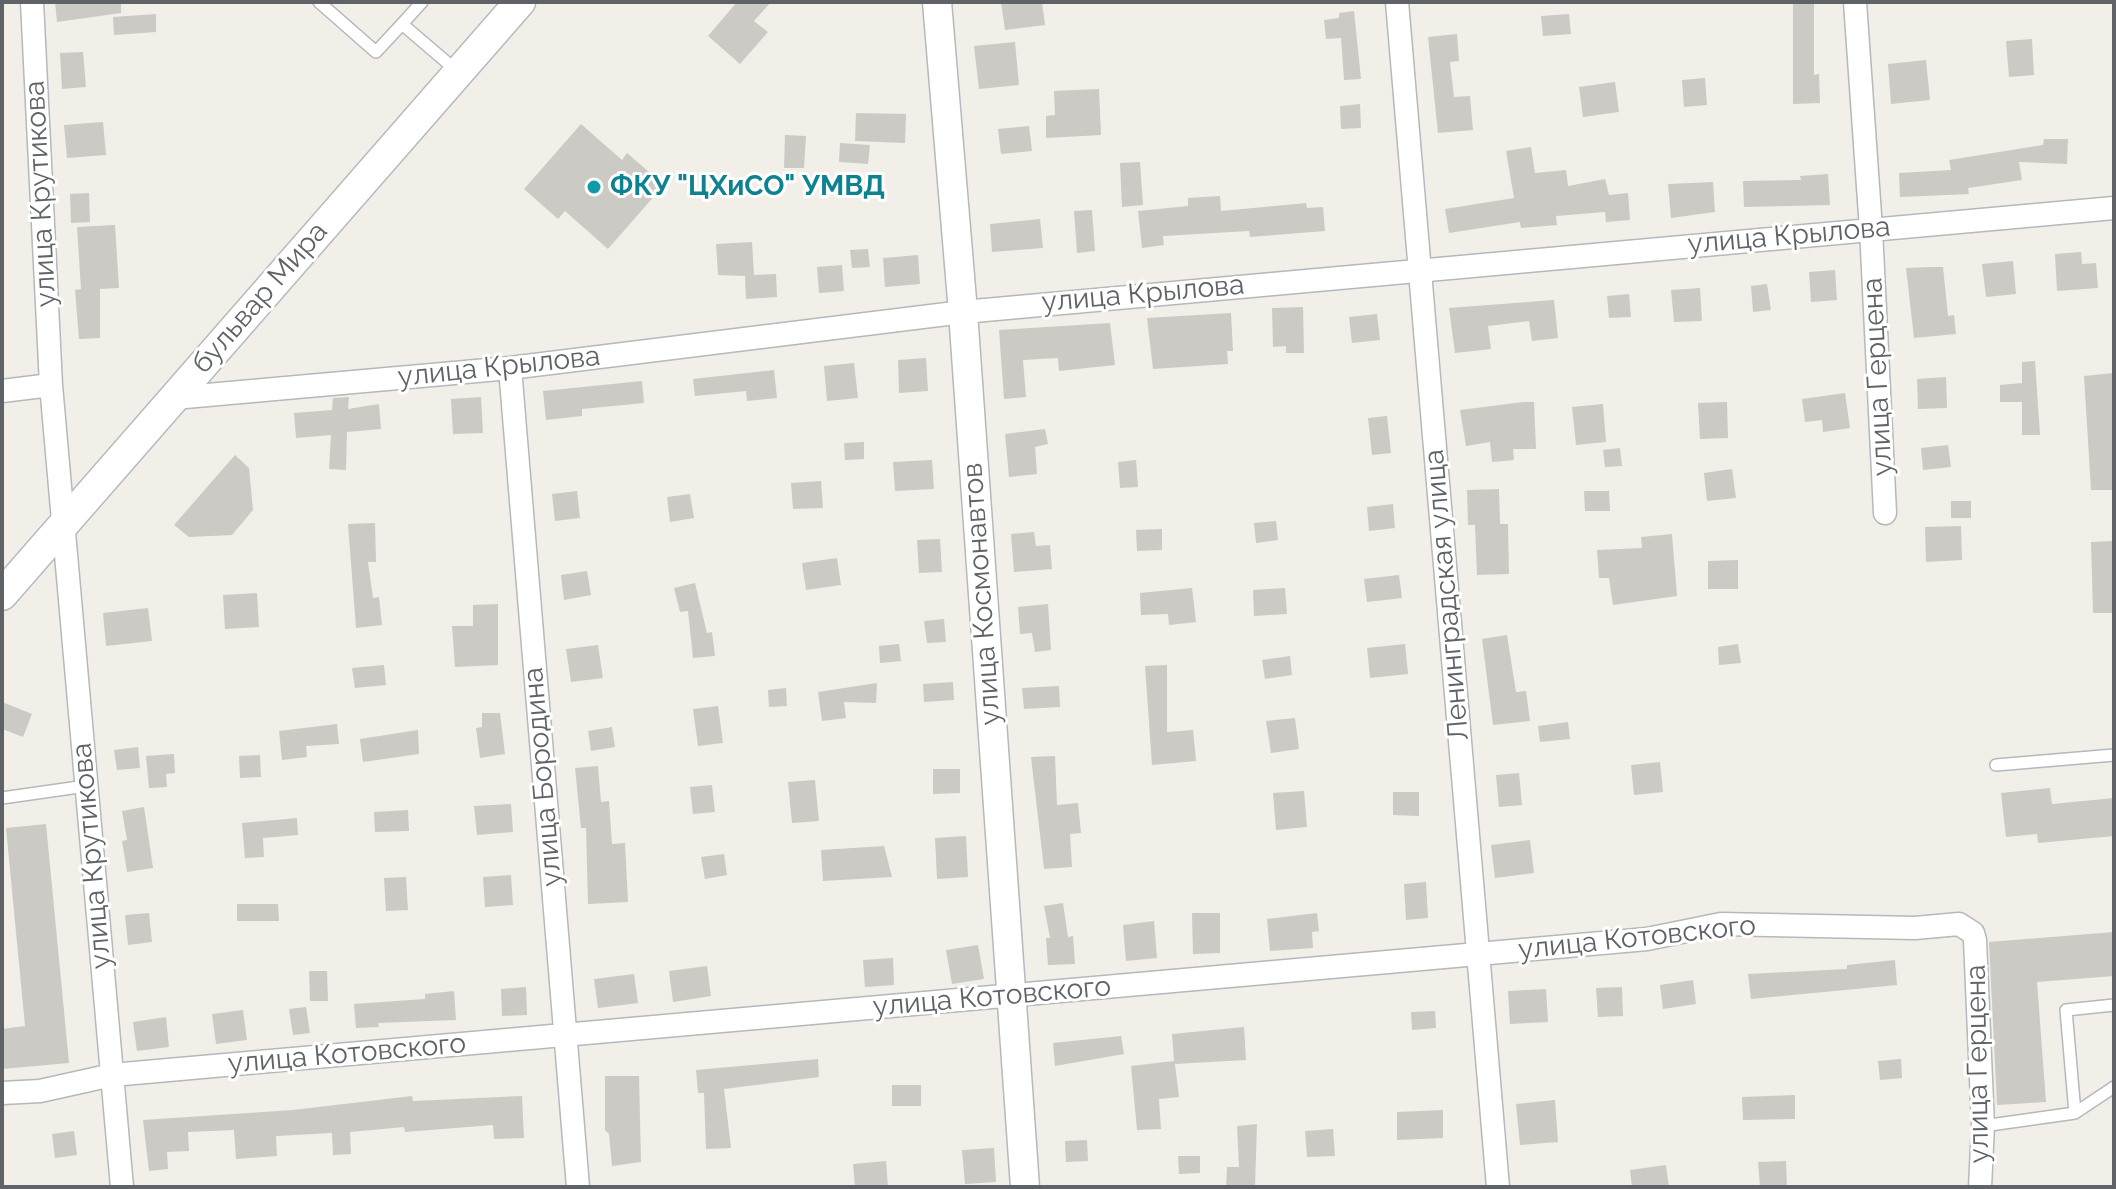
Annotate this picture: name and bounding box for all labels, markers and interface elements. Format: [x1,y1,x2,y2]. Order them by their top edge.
street label: улица Крутикова [18,80,64,308]
place label: ФКУ "ЦХиСО" УМВД [610,170,885,204]
marker: ФКУ "ЦХиСО" УМВД [585,178,603,196]
street label: улица Крылова [1686,210,1892,262]
street label: бульвар Мира [185,215,335,381]
street label: улица Крылова [1040,268,1246,320]
street label: улица Герцена [1856,277,1900,477]
street label: улица Крылова [396,340,602,394]
street label: Ленинградская улица [1418,448,1476,742]
street label: улица Космонавтов [956,462,1008,726]
street label: улица Бородина [517,666,569,888]
street label: улица Крутикова [65,742,119,970]
street label: улица Котовского [1517,909,1757,967]
street label: улица Герцена [1959,964,1997,1164]
street label: улица Котовского [872,970,1112,1024]
street label: улица Котовского [227,1027,467,1081]

